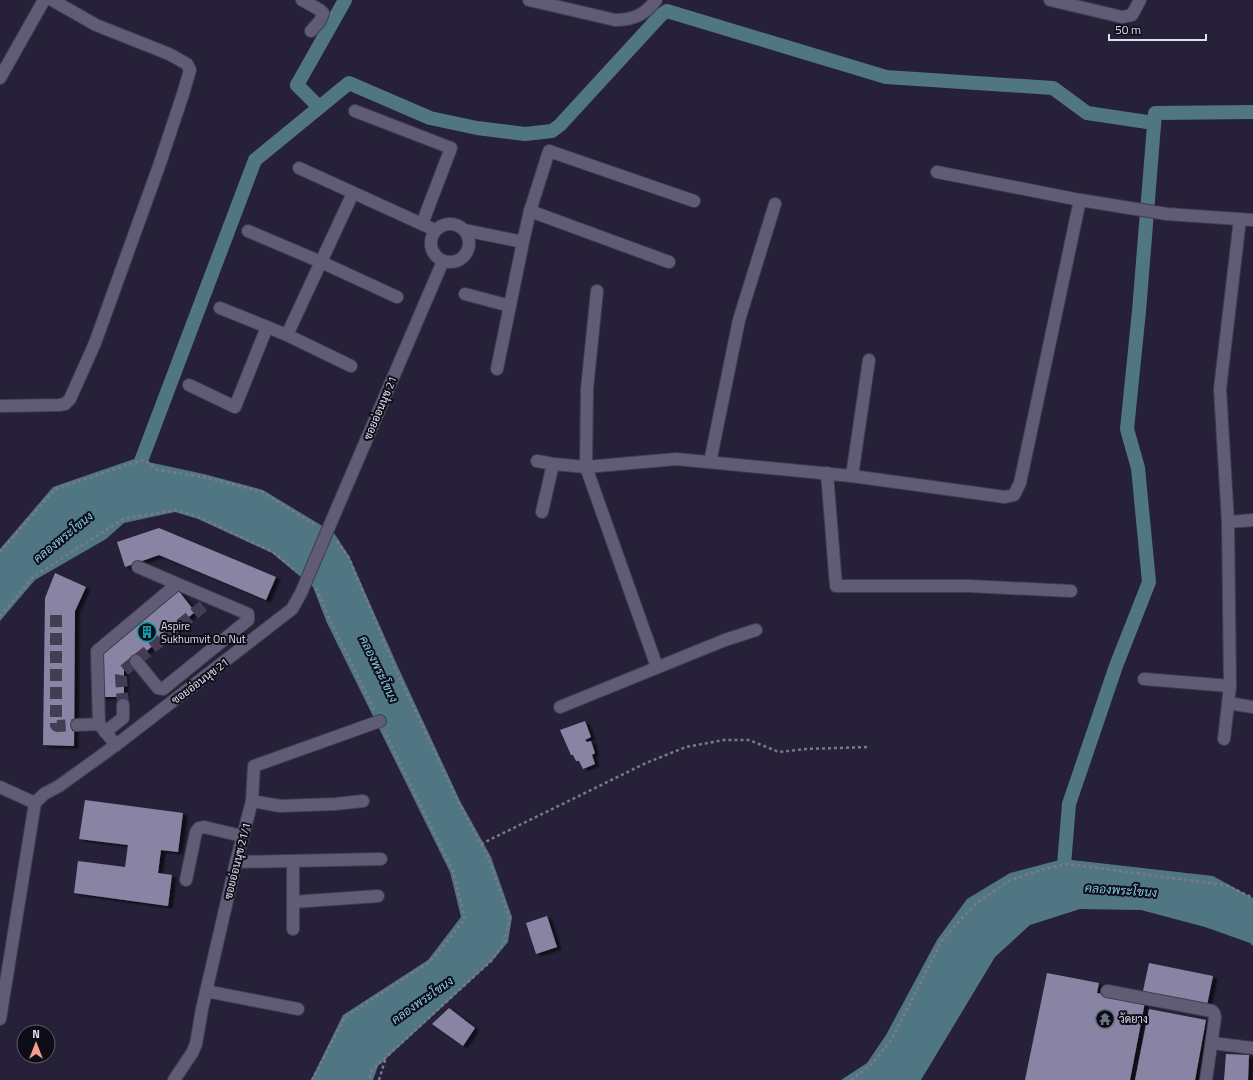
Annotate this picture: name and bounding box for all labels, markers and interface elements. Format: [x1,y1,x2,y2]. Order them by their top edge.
scale bar [1109,16,1206,42]
text: 50 m [1115,20,1141,39]
street label: ซอยอ่อนนุช 21 [359,374,402,443]
water label: คลองพระโขนง [29,507,98,567]
place label: Aspire Sukhumvit On Nut [161,618,246,647]
building icon: Aspire Sukhumvit On Nut [136,621,158,643]
water label: คลองพระโขนง [355,632,404,706]
street label: ซอยอ่อนนุช 21 [168,654,233,709]
street label: ซอยอ่อนนุช 21/1 [220,821,255,901]
water label: คลองพระโขนง [1084,878,1158,902]
water label: คลองพระโขนง [387,971,458,1029]
temple icon: วัดยาง [1094,1008,1116,1030]
place label: วัดยาง [1119,1011,1148,1027]
north arrow [16,1024,56,1064]
text: N [32,1026,40,1042]

